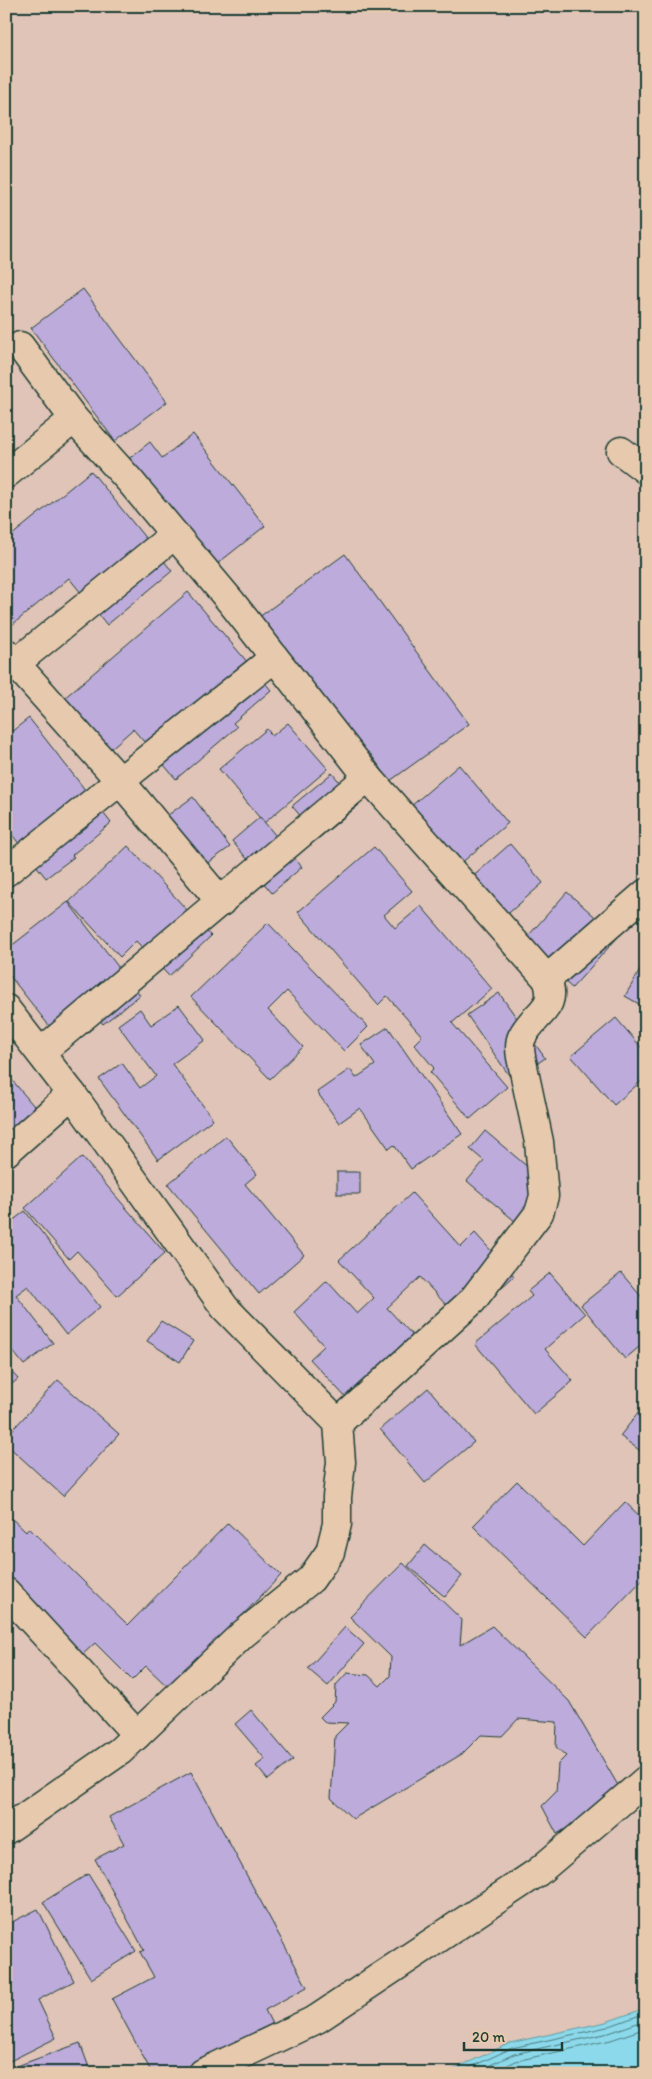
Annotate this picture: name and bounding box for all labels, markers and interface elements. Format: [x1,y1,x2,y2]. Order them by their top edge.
scale bar [464,2019,562,2051]
text: 20 m [472,2028,506,2046]

